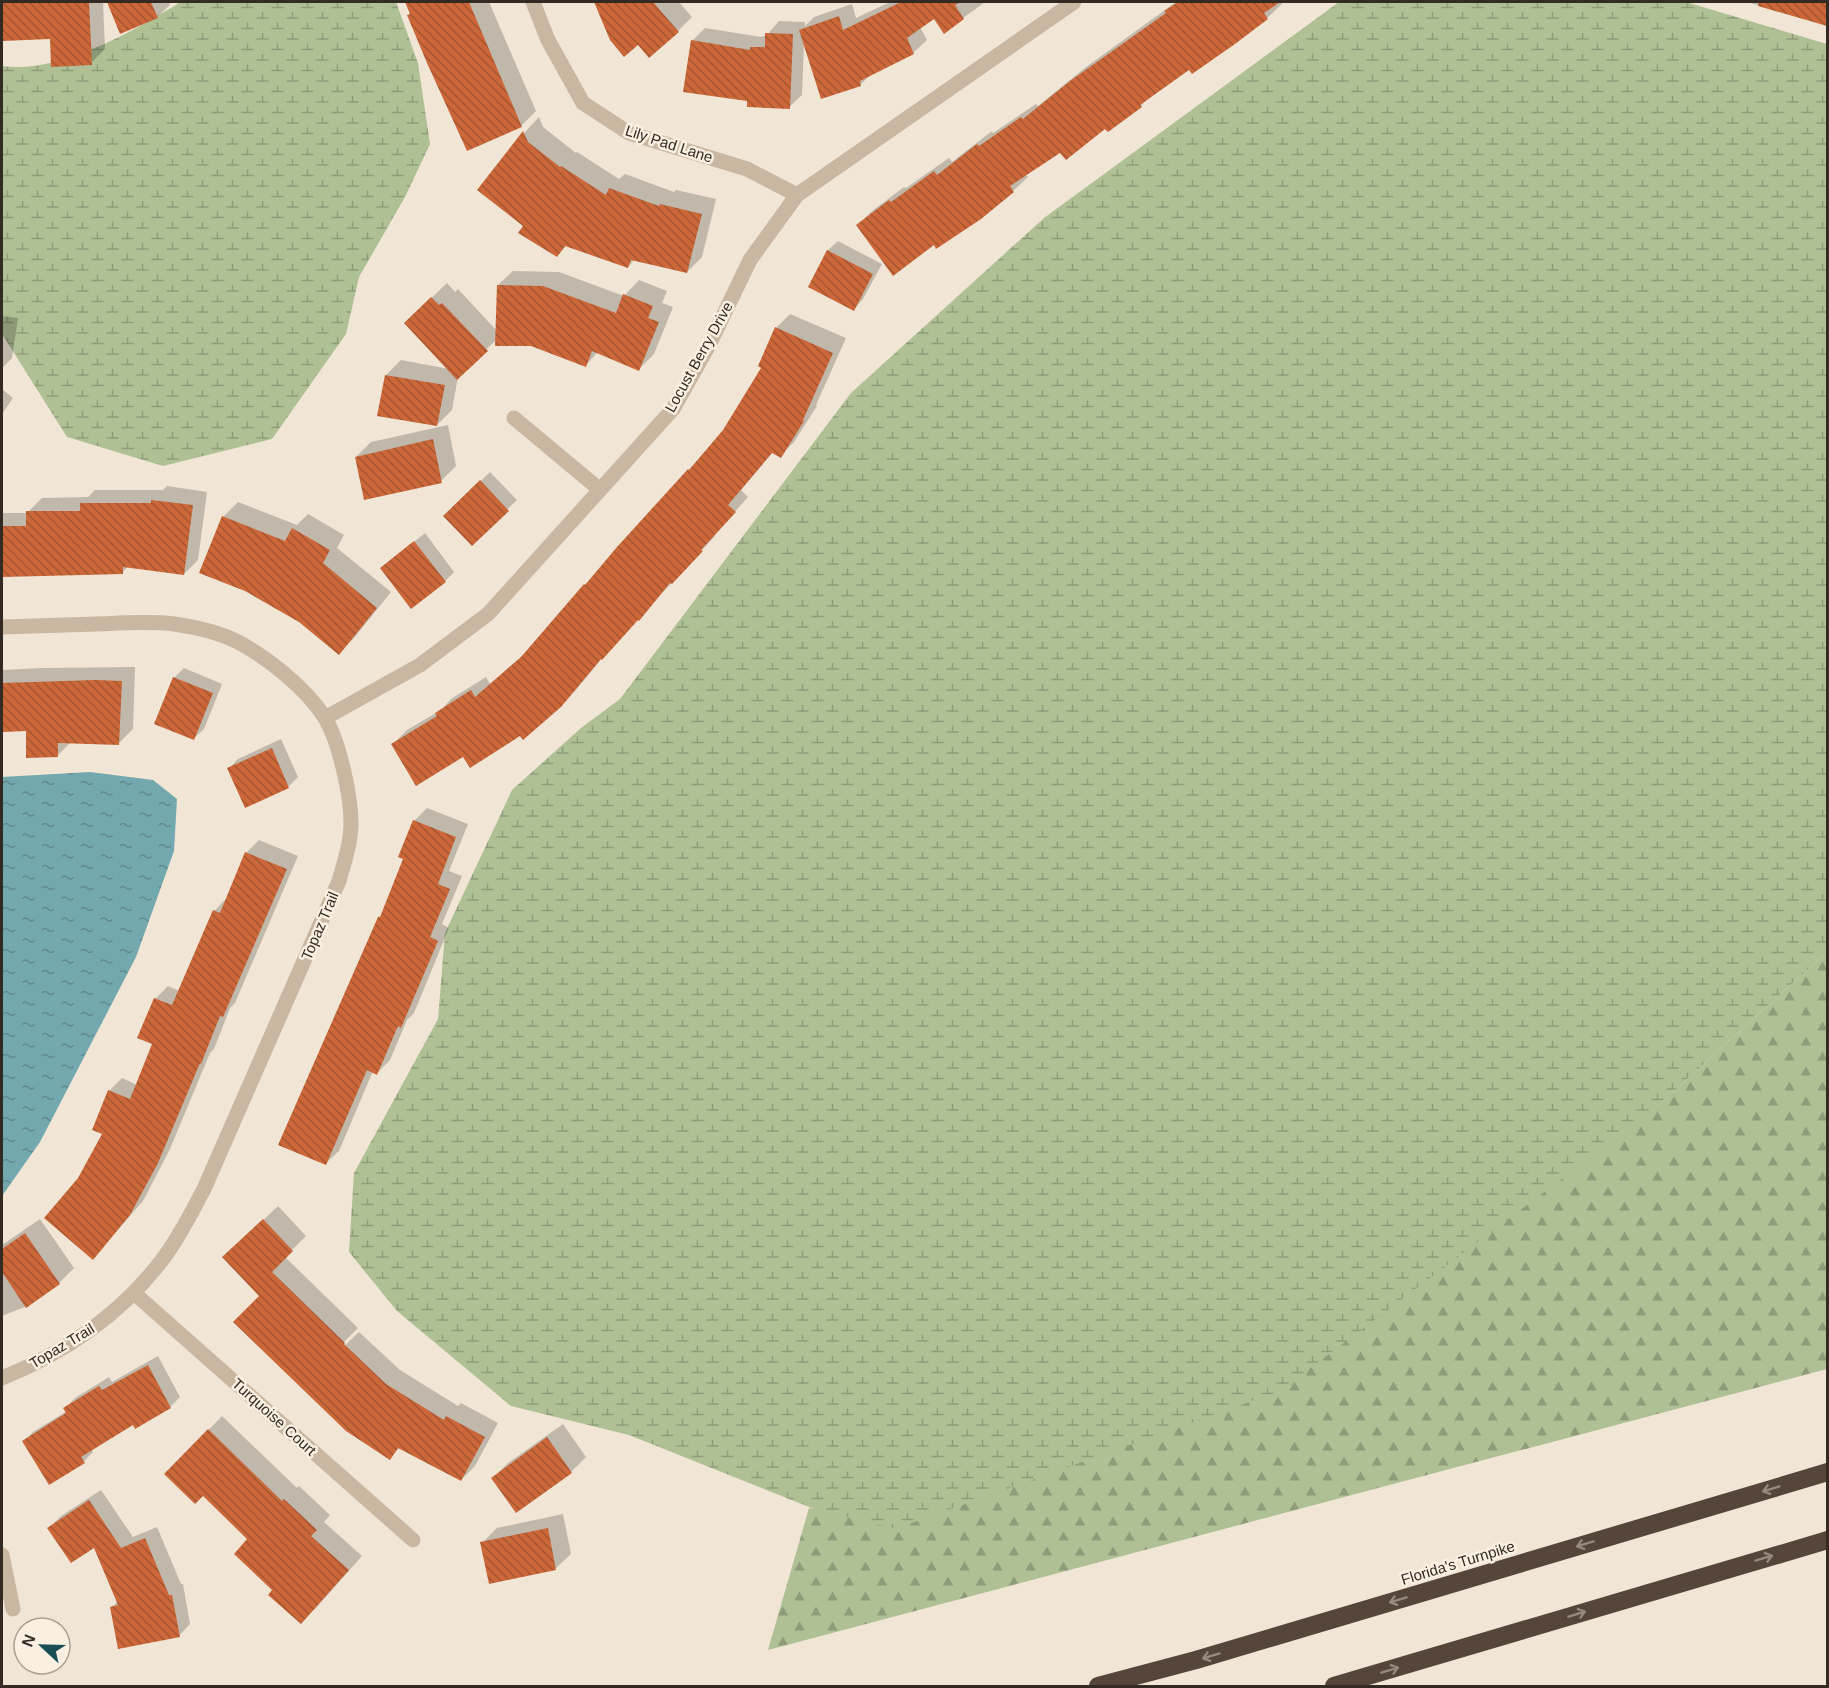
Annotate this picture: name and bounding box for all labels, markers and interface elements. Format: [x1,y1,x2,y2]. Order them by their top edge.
street label: Lily Pad Lane [623,121,715,166]
street label: Locust Berry Drive [661,299,736,415]
street label: Topaz Trail [298,889,342,963]
street label: Topaz Trail [26,1320,97,1372]
street label: Turquoise Court [229,1375,320,1459]
one-way arrow [1762,1484,1781,1495]
street label: Florida's Turnpike [1399,1537,1517,1588]
one-way arrow [1576,1539,1595,1550]
one-way arrow [1754,1552,1773,1563]
one-way arrow [1389,1595,1408,1606]
one-way arrow [1567,1608,1586,1619]
north arrow [12,1616,72,1676]
text: N [19,1632,39,1649]
one-way arrow [1202,1651,1221,1662]
one-way arrow [1380,1664,1399,1675]

